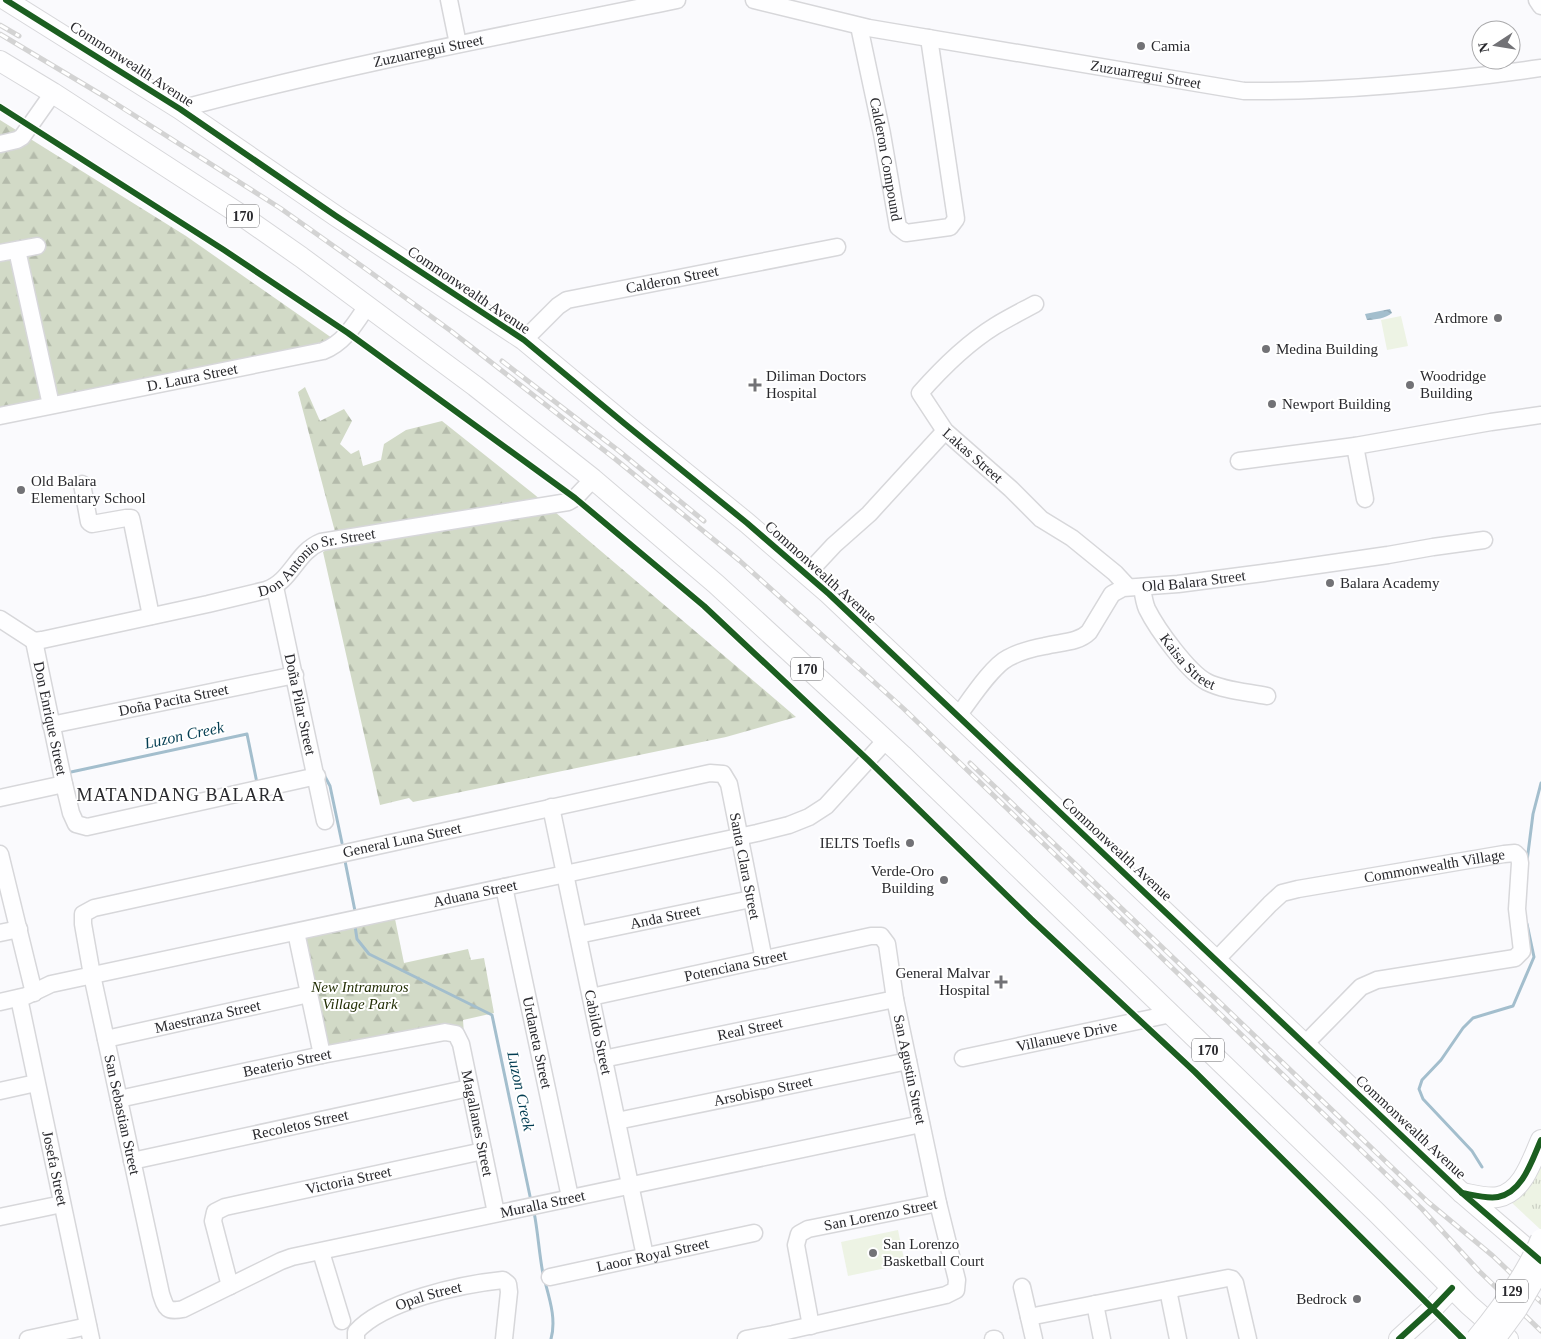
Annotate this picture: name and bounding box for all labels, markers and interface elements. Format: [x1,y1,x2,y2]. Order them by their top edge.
street label: Commonwealth Avenue [67,18,197,110]
north arrow [1471,20,1521,70]
street label: Zuzuarregui Street [372,31,486,70]
place label: Camia [1151,38,1190,54]
marker: Camia [1135,40,1147,52]
text: N [1475,41,1492,54]
street label: Zuzuarregui Street [1089,57,1203,92]
street label: Calderon Compound [866,96,905,223]
road number: 170 [227,205,259,228]
street label: Commonwealth Avenue [405,243,534,337]
street label: Calderon Street [625,262,720,296]
place label: Ardmore [1434,310,1488,326]
marker: Ardmore [1492,312,1504,324]
place label: Medina Building [1276,341,1379,357]
marker: Medina Building [1260,343,1272,355]
street label: D. Laura Street [145,360,240,394]
place label: Diliman Doctors Hospital [766,368,867,401]
place label: Woodridge Building [1420,368,1487,401]
marker: Diliman Doctors Hospital [748,378,762,392]
marker: Woodridge Building [1404,379,1416,391]
place label: Newport Building [1282,396,1391,412]
marker: Newport Building [1266,398,1278,410]
street label: Lakas Street [939,425,1007,487]
place label: Old Balara Elementary School [31,473,146,506]
marker: Old Balara Elementary School [15,484,27,496]
street label: Commonwealth Avenue [762,518,880,626]
street label: Don Antonio Sr. Street [256,525,377,600]
street label: Old Balara Street [1141,567,1247,595]
place label: Balara Academy [1340,575,1440,591]
marker: Balara Academy [1324,577,1336,589]
street label: Kaisa Street [1157,631,1219,693]
street label: Doña Pilar Street [281,652,319,757]
road number: 170 [791,658,823,681]
street label: Don Enrique Street [30,660,70,777]
street label: Doña Pacita Street [117,681,231,719]
water label: Luzon Creek [142,718,226,752]
district label: MATANDANG BALARA [76,785,286,805]
street label: Commonwealth Avenue [1059,794,1175,904]
street label: Santa Clara Street [727,811,763,921]
street label: General Luna Street [341,819,464,860]
place label: IELTS Toefls [820,835,900,851]
marker: IELTS Toefls [904,837,916,849]
street label: Commonwealth Village [1363,846,1506,886]
place label: Verde-Oro Building [871,863,934,896]
marker: Verde-Oro Building [938,874,950,886]
street label: Aduana Street [432,876,519,910]
street label: Anda Street [629,902,702,932]
street label: Potenciana Street [683,946,789,984]
place label: General Malvar Hospital [895,965,990,998]
marker: General Malvar Hospital [994,975,1008,989]
park label: New Intramuros Village Park [310,979,409,1012]
street label: Cabildo Street [581,988,615,1077]
street label: Urdaneta Street [520,995,555,1091]
street label: Maestranza Street [153,997,263,1036]
street label: San Agustin Street [890,1013,929,1126]
street label: Real Street [716,1014,785,1043]
street label: Villanueve Drive [1015,1018,1119,1055]
road number: 170 [1192,1038,1224,1062]
street label: Beaterio Street [242,1045,333,1080]
water label: Luzon Creek [504,1049,538,1133]
street label: San Sebastian Street [101,1053,143,1177]
street label: Magallanes Street [459,1069,496,1178]
street label: Commonwealth Avenue [1353,1072,1469,1182]
street label: Arsobispo Street [712,1073,815,1109]
street label: Recoletos Street [251,1106,350,1143]
street label: Josefa Street [39,1129,71,1208]
street label: Victoria Street [304,1163,394,1197]
street label: Muralla Street [499,1187,587,1221]
street label: San Lorenzo Street [823,1195,939,1234]
street label: Laoor Royal Street [595,1235,711,1275]
place label: San Lorenzo Basketball Court [883,1236,985,1269]
marker: San Lorenzo Basketball Court [867,1247,879,1259]
street label: Opal Street [393,1279,464,1314]
road number: 129 [1496,1280,1528,1302]
place label: Bedrock [1296,1291,1347,1307]
marker: Bedrock [1351,1293,1363,1305]

